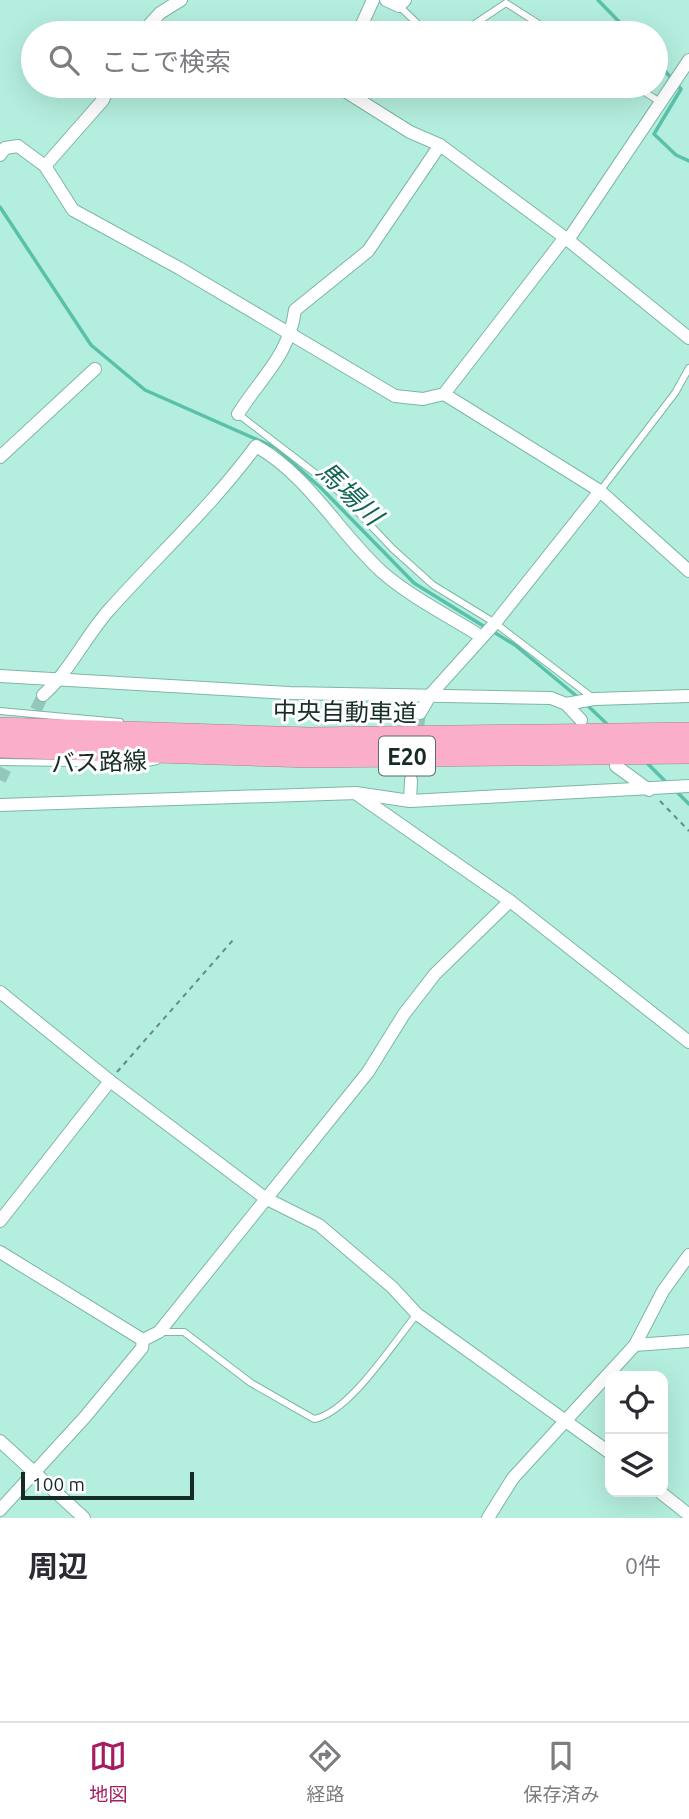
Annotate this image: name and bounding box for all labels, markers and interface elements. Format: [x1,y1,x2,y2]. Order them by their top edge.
search box [21,21,668,98]
icon: search [45,41,83,79]
text: ここで検索 [101,47,231,76]
water label: 馬場川 [312,455,390,533]
street label: 中央自動車道 [273,697,417,727]
road number: E20 [379,736,435,776]
street label: バス路線 [51,747,147,777]
map controls [605,1371,668,1497]
button: locate [605,1371,668,1434]
button: layers [605,1434,668,1497]
scale bar [21,1469,194,1501]
text: 100 m [32,1473,85,1495]
text: 周辺 [28,1549,88,1583]
text: 0件 [625,1553,661,1578]
tab: 地図 [89,1737,128,1806]
tab: 経路 [306,1737,345,1806]
tab: 保存済み [523,1737,600,1806]

